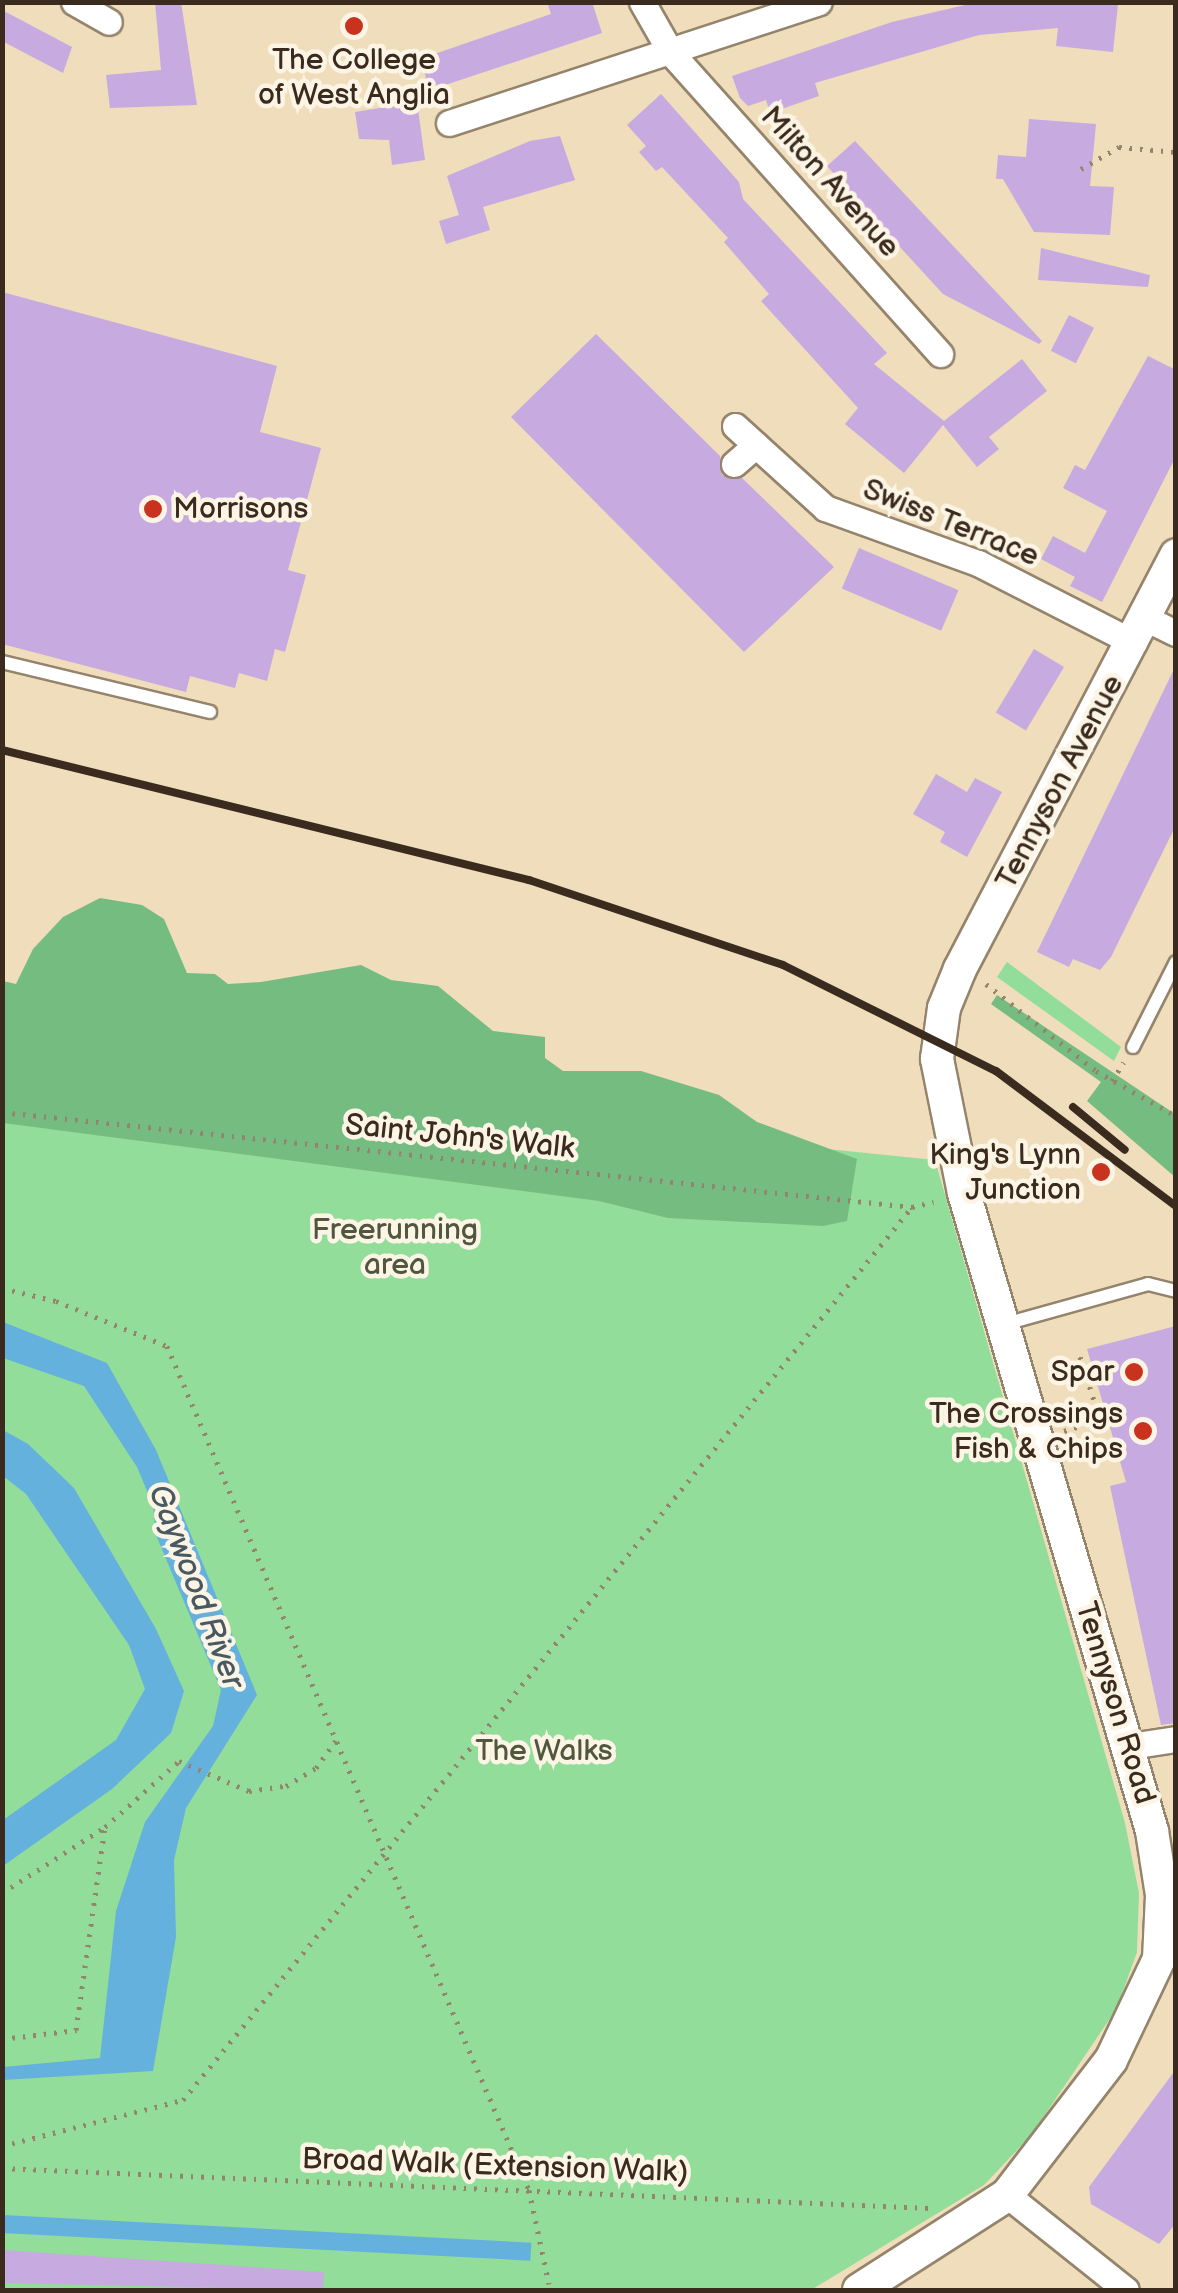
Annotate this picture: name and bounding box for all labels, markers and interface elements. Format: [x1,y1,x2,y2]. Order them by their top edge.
marker: The College of West Anglia [343,15,365,37]
place label: The College of West Anglia [257,42,451,112]
street label: Milton Avenue [753,99,907,265]
street label: Swiss Terrace [857,471,1045,575]
place label: Morrisons [173,491,308,527]
marker: Morrisons [142,498,164,520]
street label: Tennyson Avenue [988,669,1132,895]
street label: Saint John's Walk [342,1107,578,1167]
place label: King's Lynn Junction [929,1137,1081,1208]
marker: King's Lynn Junction [1090,1161,1112,1183]
park label: Freerunning area [312,1212,478,1282]
place label: Spar [1051,1354,1114,1390]
marker: Spar [1123,1361,1145,1383]
place label: The Crossings Fish & Chips [929,1396,1123,1466]
marker: The Crossings Fish & Chips [1132,1420,1154,1442]
water label: Gaywood River [138,1479,252,1695]
street label: Tennyson Road [1067,1598,1163,1808]
park label: The Walks [475,1733,613,1769]
street label: Broad Walk (Extension Walk) [300,2141,690,2191]

